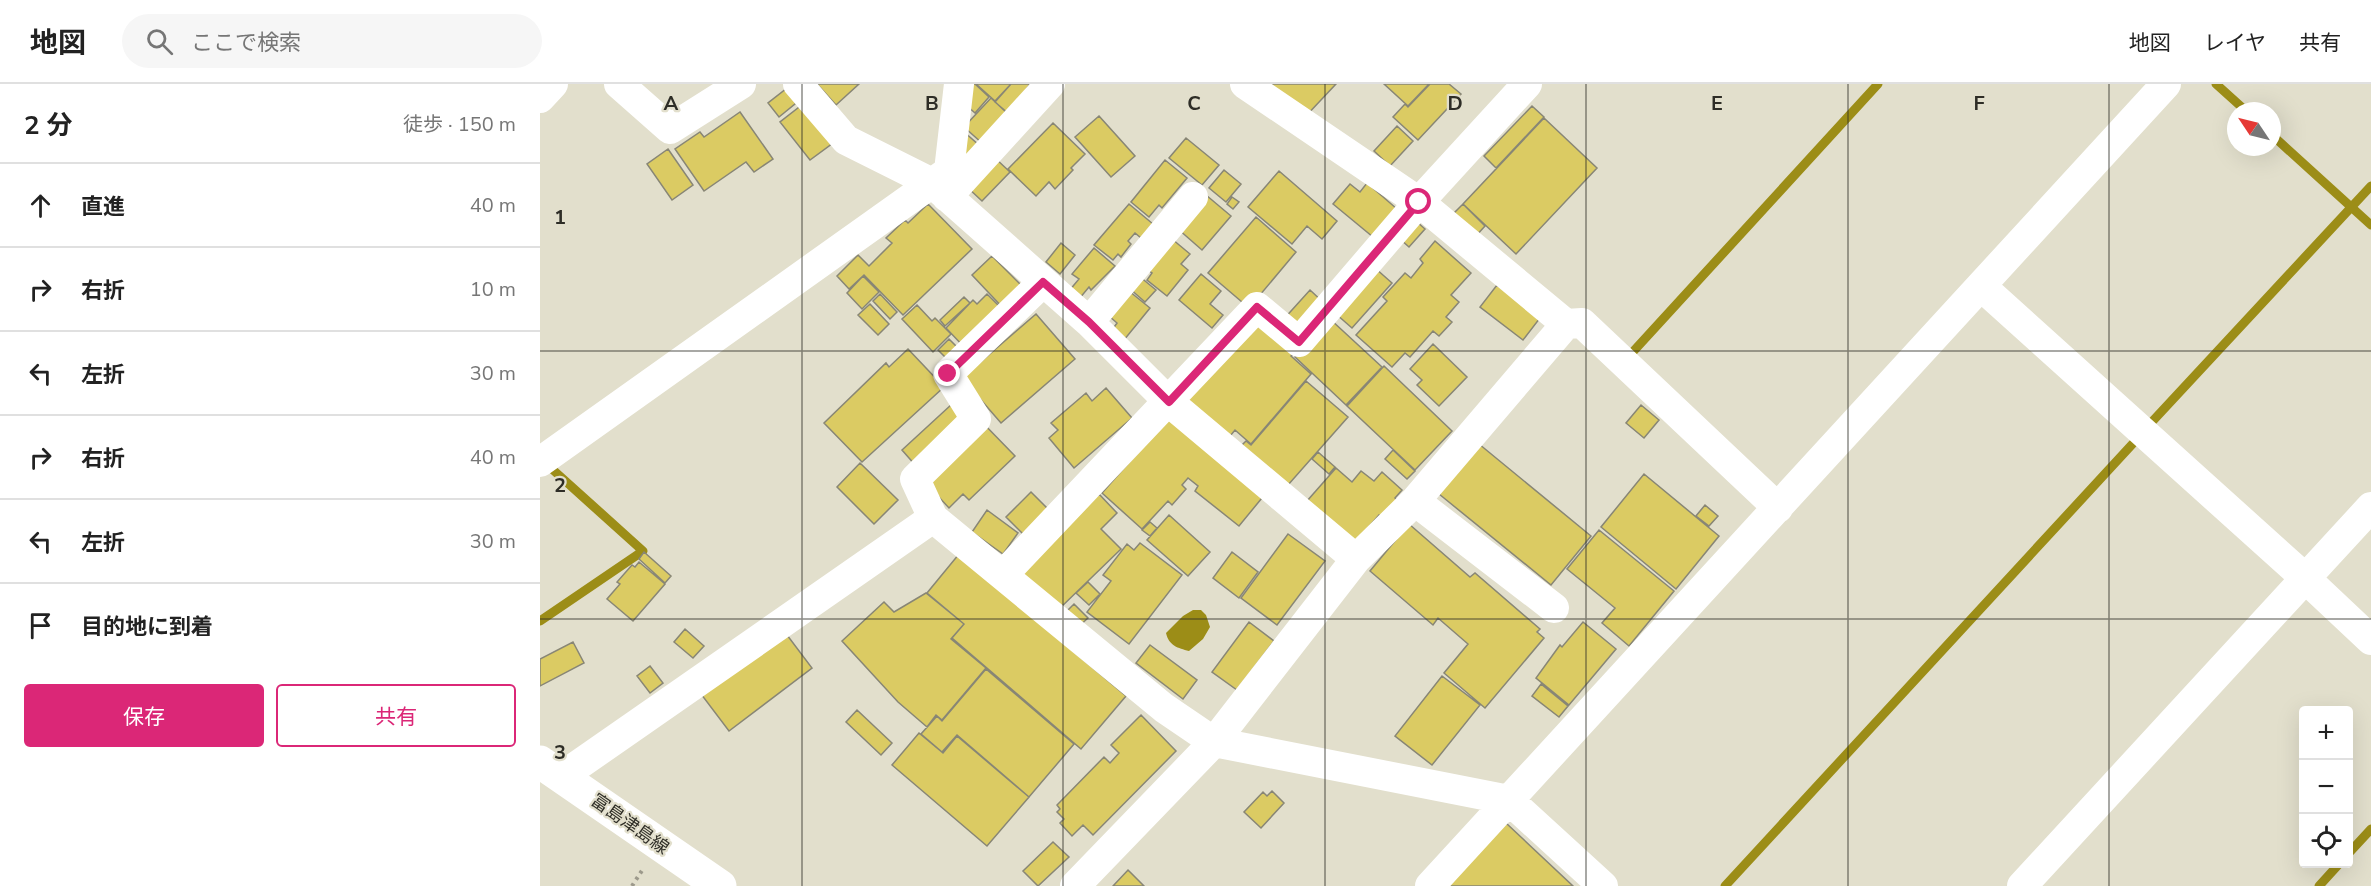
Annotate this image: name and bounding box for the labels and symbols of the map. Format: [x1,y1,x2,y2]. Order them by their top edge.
text: A [664,90,679,117]
text: B [925,90,939,117]
text: C [1187,90,1201,117]
text: D [1447,90,1463,117]
text: E [1711,90,1723,117]
text: F [1973,90,1985,117]
north arrow [2227,102,2281,156]
route start [1405,188,1431,214]
text: 1 [554,204,566,231]
route end [934,360,960,386]
text: 2 [554,472,566,499]
text: 3 [554,739,566,766]
street label: 富島津島線 [586,788,674,860]

